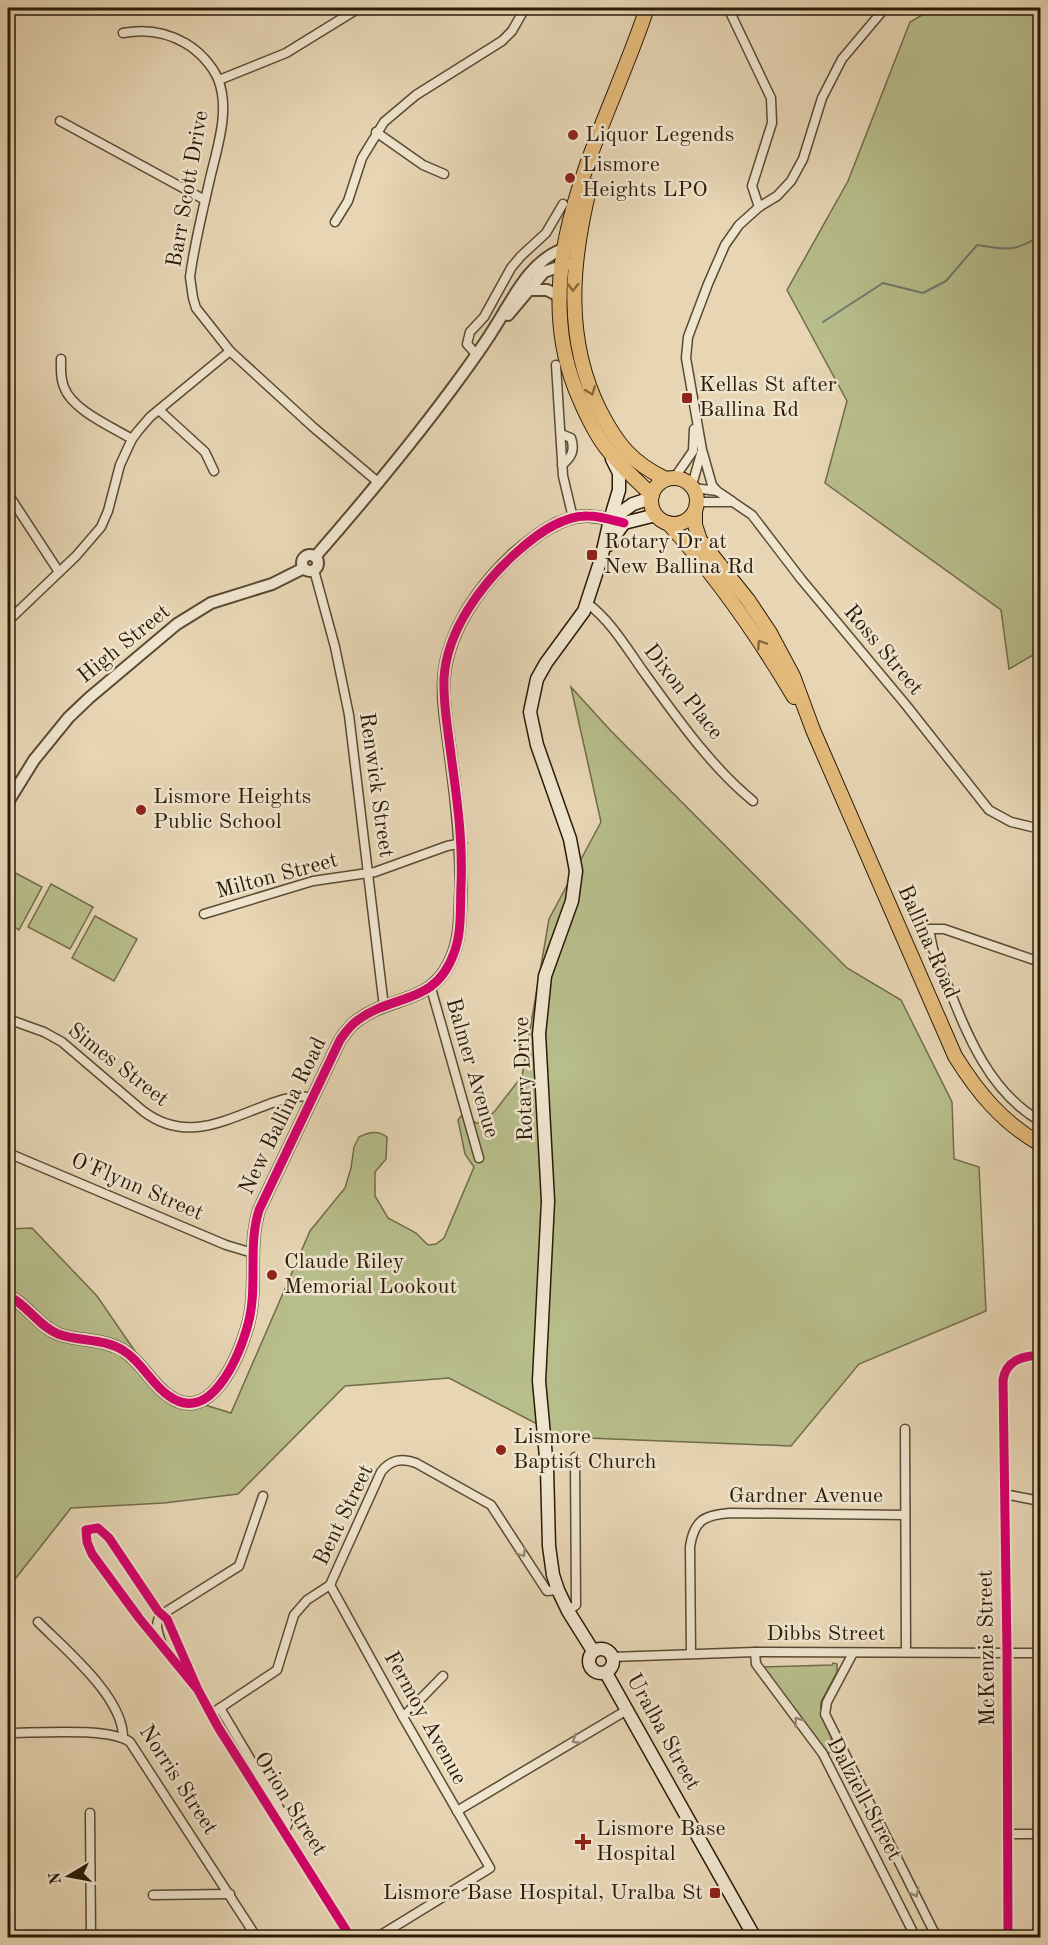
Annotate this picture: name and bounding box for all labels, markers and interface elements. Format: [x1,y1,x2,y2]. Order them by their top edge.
street label: Barr Scott Drive [163,109,213,269]
place label: Liquor Legends [585,124,734,146]
marker: Liquor Legends [566,128,580,142]
place label: Lismore Heights LPO [582,154,708,201]
marker: Lismore Heights LPO [563,171,577,185]
one-way arrow [567,283,580,292]
place label: Kellas St after Ballina Rd [699,374,837,421]
one-way arrow [584,386,597,396]
marker: Kellas St after Ballina Rd [680,391,694,405]
place label: Rotary Dr at New Ballina Rd [604,531,754,578]
marker: Rotary Dr at New Ballina Rd [585,548,599,562]
street label: High Street [74,600,174,688]
street label: Ross Street [839,601,927,699]
street label: Dixon Place [639,640,727,744]
one-way arrow [757,640,768,651]
street label: Renwick Street [355,711,397,859]
place label: Lismore Heights Public School [153,786,311,833]
marker: Lismore Heights Public School [134,803,148,817]
street label: Milton Street [214,849,340,903]
street label: Ballina Road [893,882,963,1002]
street label: Balmer Avenue [441,995,503,1141]
street label: Rotary Drive [511,1016,537,1142]
street label: Simes Street [63,1019,173,1111]
street label: New Ballina Road [235,1034,331,1198]
street label: O'Flynn Street [68,1149,206,1225]
place label: Claude Riley Memorial Lookout [284,1251,457,1298]
marker: Claude Riley Memorial Lookout [265,1268,279,1282]
place label: Lismore Baptist Church [513,1426,657,1473]
marker: Lismore Baptist Church [494,1443,508,1457]
street label: Bent Street [310,1461,378,1569]
street label: Gardner Avenue [729,1485,883,1507]
one-way arrow [514,1546,525,1557]
street label: McKenzie Street [975,1569,999,1727]
street label: Dibbs Street [766,1623,886,1645]
street label: Fermoy Avenue [379,1648,471,1788]
street label: Uralba Street [622,1670,704,1794]
one-way arrow [794,1716,805,1727]
street label: Norris Street [135,1721,221,1839]
one-way arrow [572,1733,582,1745]
street label: Dalziell Street [822,1734,906,1864]
street label: Orion Street [250,1748,330,1860]
place label: Lismore Base Hospital [596,1818,726,1865]
marker: Lismore Base Hospital [574,1833,592,1851]
north arrow [39,1846,99,1906]
text: N [47,1870,65,1886]
place label: Lismore Base Hospital, Uralba St [383,1882,703,1904]
marker: Lismore Base Hospital, Uralba St [708,1886,722,1900]
one-way arrow [907,1887,919,1898]

